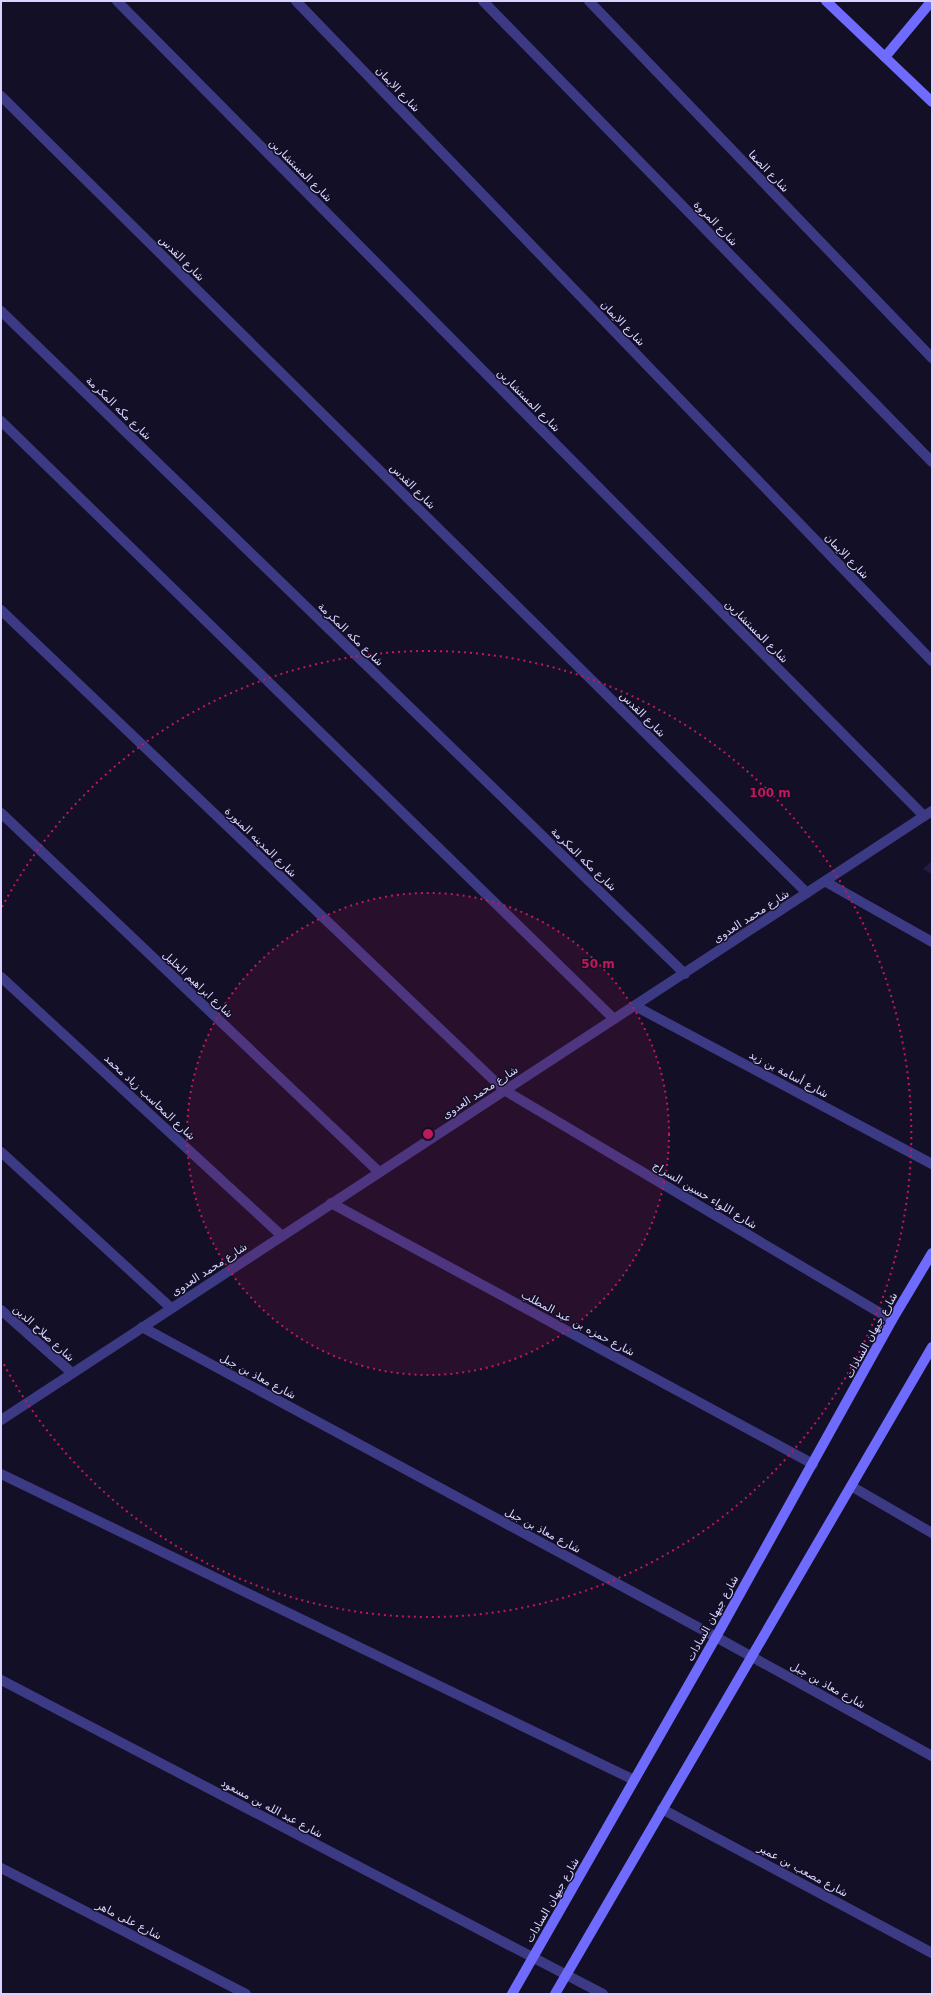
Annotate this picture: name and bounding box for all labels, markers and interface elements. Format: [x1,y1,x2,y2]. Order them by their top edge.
street label: شارع الايمان [373,64,423,115]
street label: شارع المستشارين [266,136,335,205]
street label: شارع الصفا [746,148,792,195]
street label: شارع المروة [691,198,740,249]
street label: شارع القدس [156,233,207,284]
street label: شارع الايمان [598,298,648,349]
street label: شارع المستشارين [494,366,563,435]
street label: شارع مكه المكرمة [83,374,154,443]
street label: شارع القدس [387,461,438,512]
street label: شارع الايمان [822,531,872,582]
street label: شارع المستشارين [722,597,791,666]
street label: شارع مكه المكرمة [315,600,386,669]
street label: شارع القدس [617,689,668,740]
text: 100 m [749,786,791,800]
street label: شارع المدينه المنورة [222,805,299,880]
street label: شارع مكه المكرمة [548,825,619,894]
street label: شارع محمد العدوى [711,887,792,946]
street label: شارع ابراهيم الخليل [160,948,236,1020]
text: 50 m [581,957,615,971]
street label: شارع أسامة بن زيد [747,1047,831,1101]
street label: شارع المحاسب زياد محمد [101,1052,198,1143]
street label: شارع محمد العدوى [440,1063,521,1122]
centre of rings [421,1127,435,1141]
street label: شارع اللواء حسين السراج [650,1159,759,1232]
street label: شارع محمد العدوى [169,1240,250,1299]
street label: شارع حمزه بن عبد المطلب [519,1288,637,1359]
street label: شارع جيهان السادات [842,1290,900,1380]
street label: شارع صلاح الدين [10,1302,77,1364]
street label: شارع معاذ بن جبل [218,1351,298,1402]
street label: شارع معاذ بن جبل [503,1505,583,1556]
street label: شارع جيهان السادات [683,1573,741,1663]
street label: شارع معاذ بن جبل [788,1659,868,1712]
street label: شارع عبد الله بن مسعود [219,1776,325,1841]
street label: شارع مصعب بن عمير [755,1841,850,1900]
street label: شارع جيهان السادات [523,1855,582,1945]
street label: شارع على ماهر [93,1898,164,1943]

